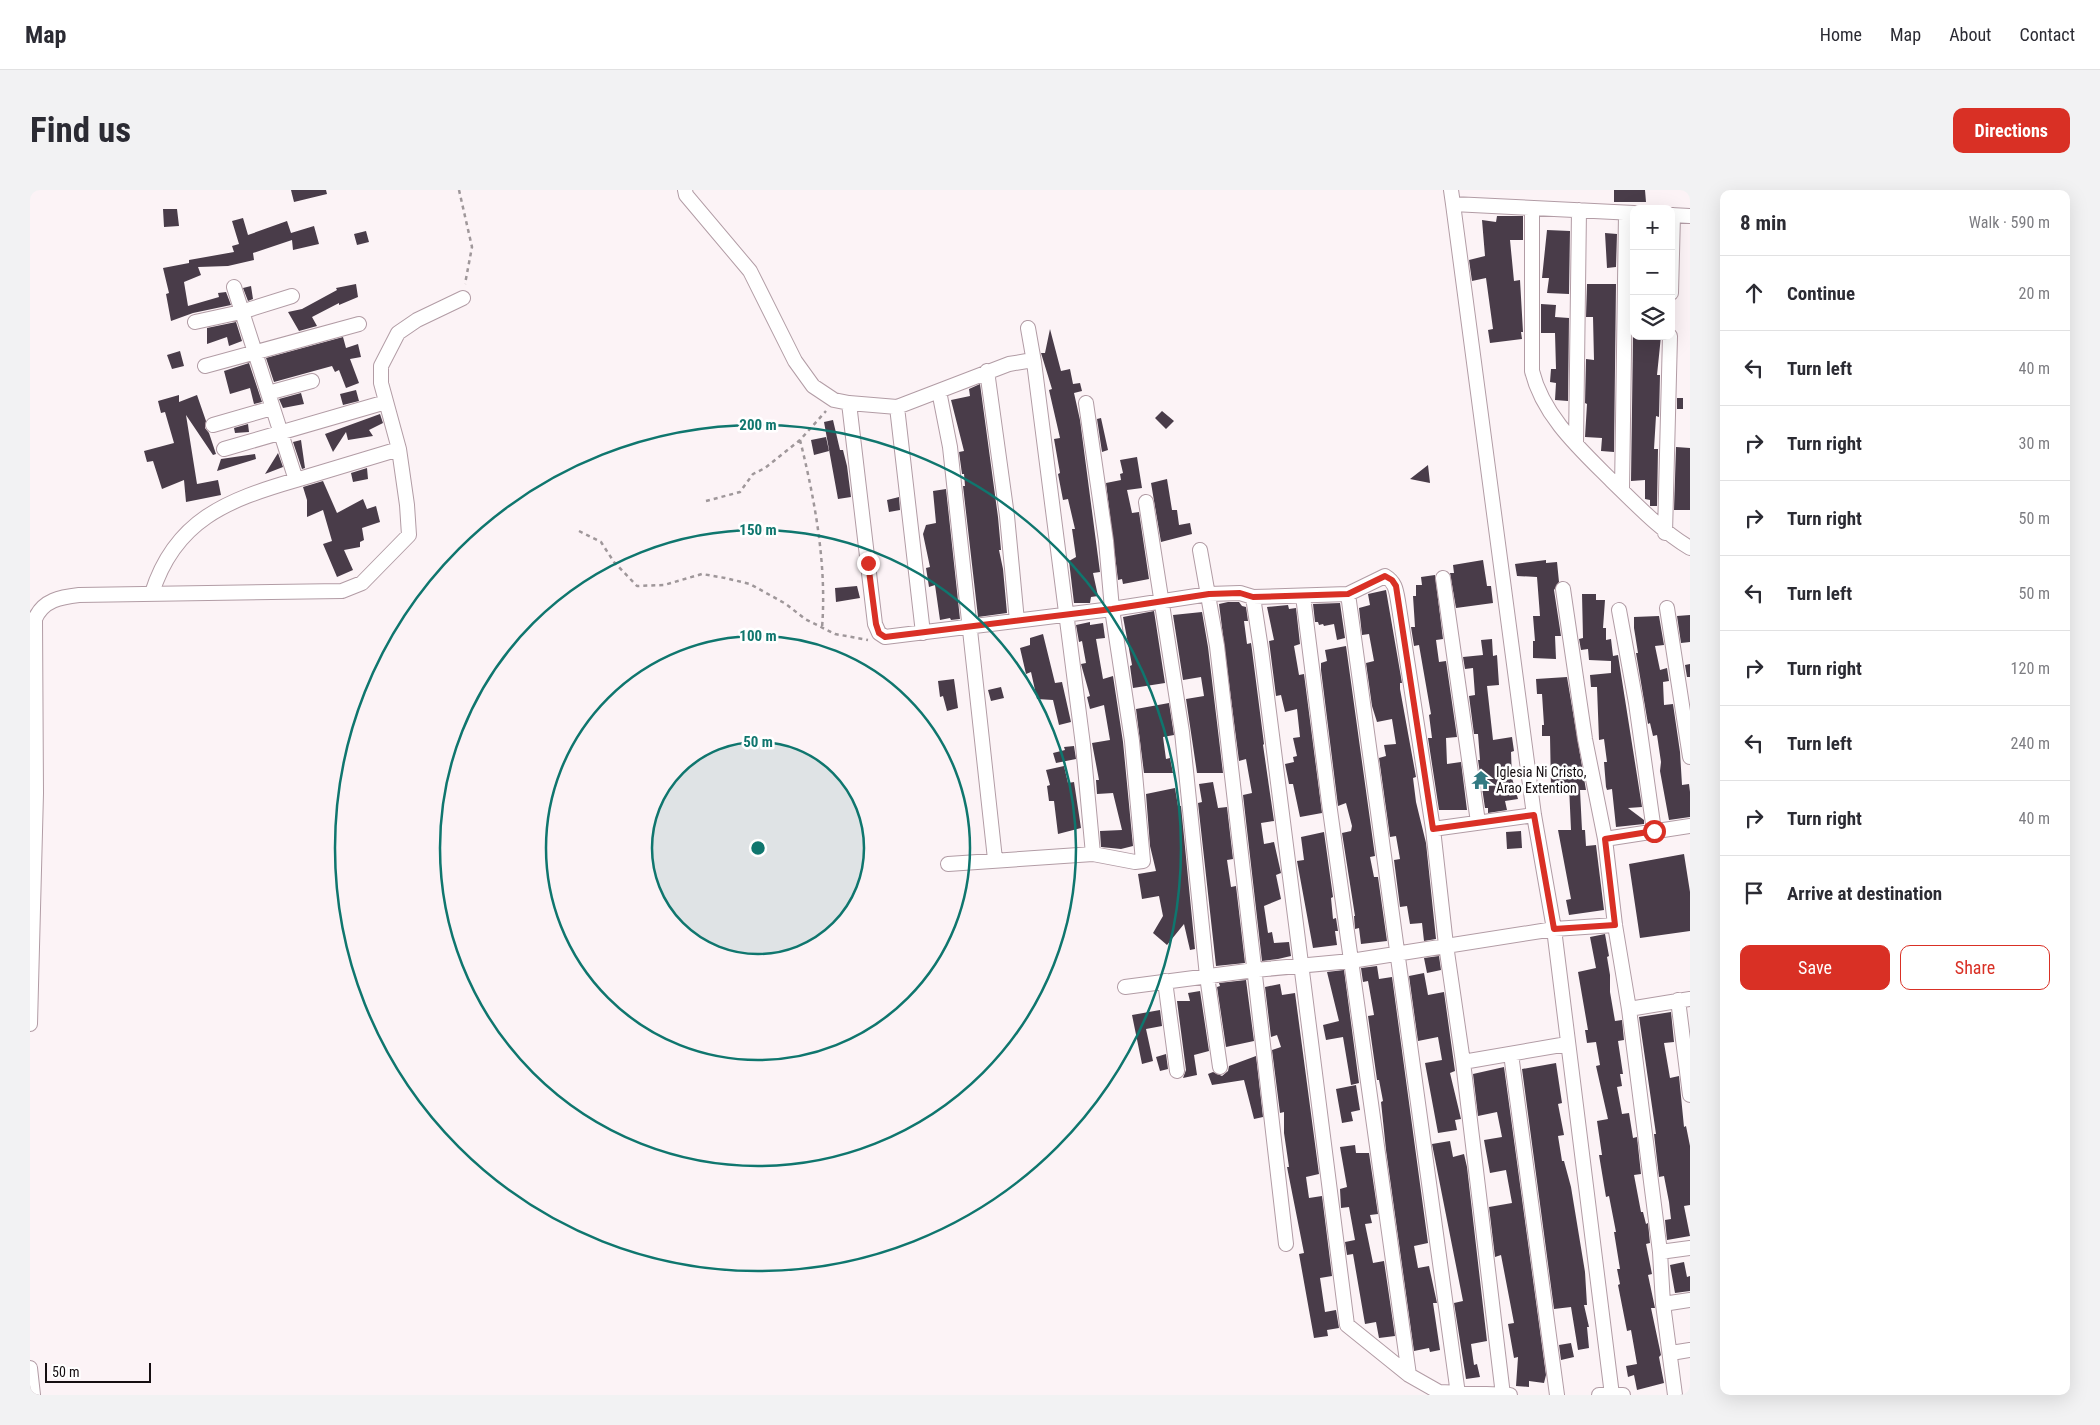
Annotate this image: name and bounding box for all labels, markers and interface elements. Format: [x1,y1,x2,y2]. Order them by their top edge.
text: Map [25,21,66,49]
text: Home [1820,24,1862,45]
text: Map [1890,24,1921,45]
text: About [1949,24,1991,45]
text: Contact [2019,24,2075,45]
button: Directions [1953,108,2070,153]
text: Find us [30,110,131,151]
map controls [1630,205,1675,340]
button: + [1630,205,1675,250]
text: 8 min [1740,211,1787,235]
text: Walk · 590 m [1969,213,2050,232]
button: − [1630,250,1675,295]
icon: ahead [1740,279,1768,307]
text: Continue [1787,282,1855,305]
text: 20 m [2018,284,2050,303]
button: layers [1630,295,1675,340]
icon: left [1740,354,1768,382]
text: Turn left [1787,357,1852,380]
text: 40 m [2018,359,2050,378]
text: 200 m [739,416,777,434]
icon: right [1740,429,1768,457]
text: Turn right [1787,432,1862,455]
text: 30 m [2018,434,2050,453]
icon: right [1740,504,1768,532]
text: Turn right [1787,507,1862,530]
text: 50 m [2018,509,2050,528]
text: 150 m [739,521,777,539]
route end [857,552,880,575]
icon: left [1740,579,1768,607]
text: Turn left [1787,582,1852,605]
text: 50 m [2018,584,2050,603]
text: 100 m [739,627,777,645]
icon: right [1740,654,1768,682]
text: Turn right [1787,657,1862,680]
text: 120 m [2011,659,2050,678]
icon: left [1740,729,1768,757]
text: Turn left [1787,732,1852,755]
text: 50 m [743,733,773,751]
text: 240 m [2011,734,2050,753]
place label: Iglesia Ni Cristo, Arao Extention [1496,764,1587,796]
temple icon: Iglesia Ni Cristo, Arao Extention [1470,769,1492,791]
icon: right [1740,804,1768,832]
text: Turn right [1787,807,1862,830]
text: 40 m [2018,809,2050,828]
route start [1643,820,1666,843]
centre of rings [749,839,767,857]
icon: arrive [1740,879,1768,907]
text: Arrive at destination [1787,882,1942,905]
button: Save [1740,945,1890,990]
button: Share [1900,945,2050,990]
scale bar [45,1360,151,1383]
text: 50 m [52,1364,80,1380]

